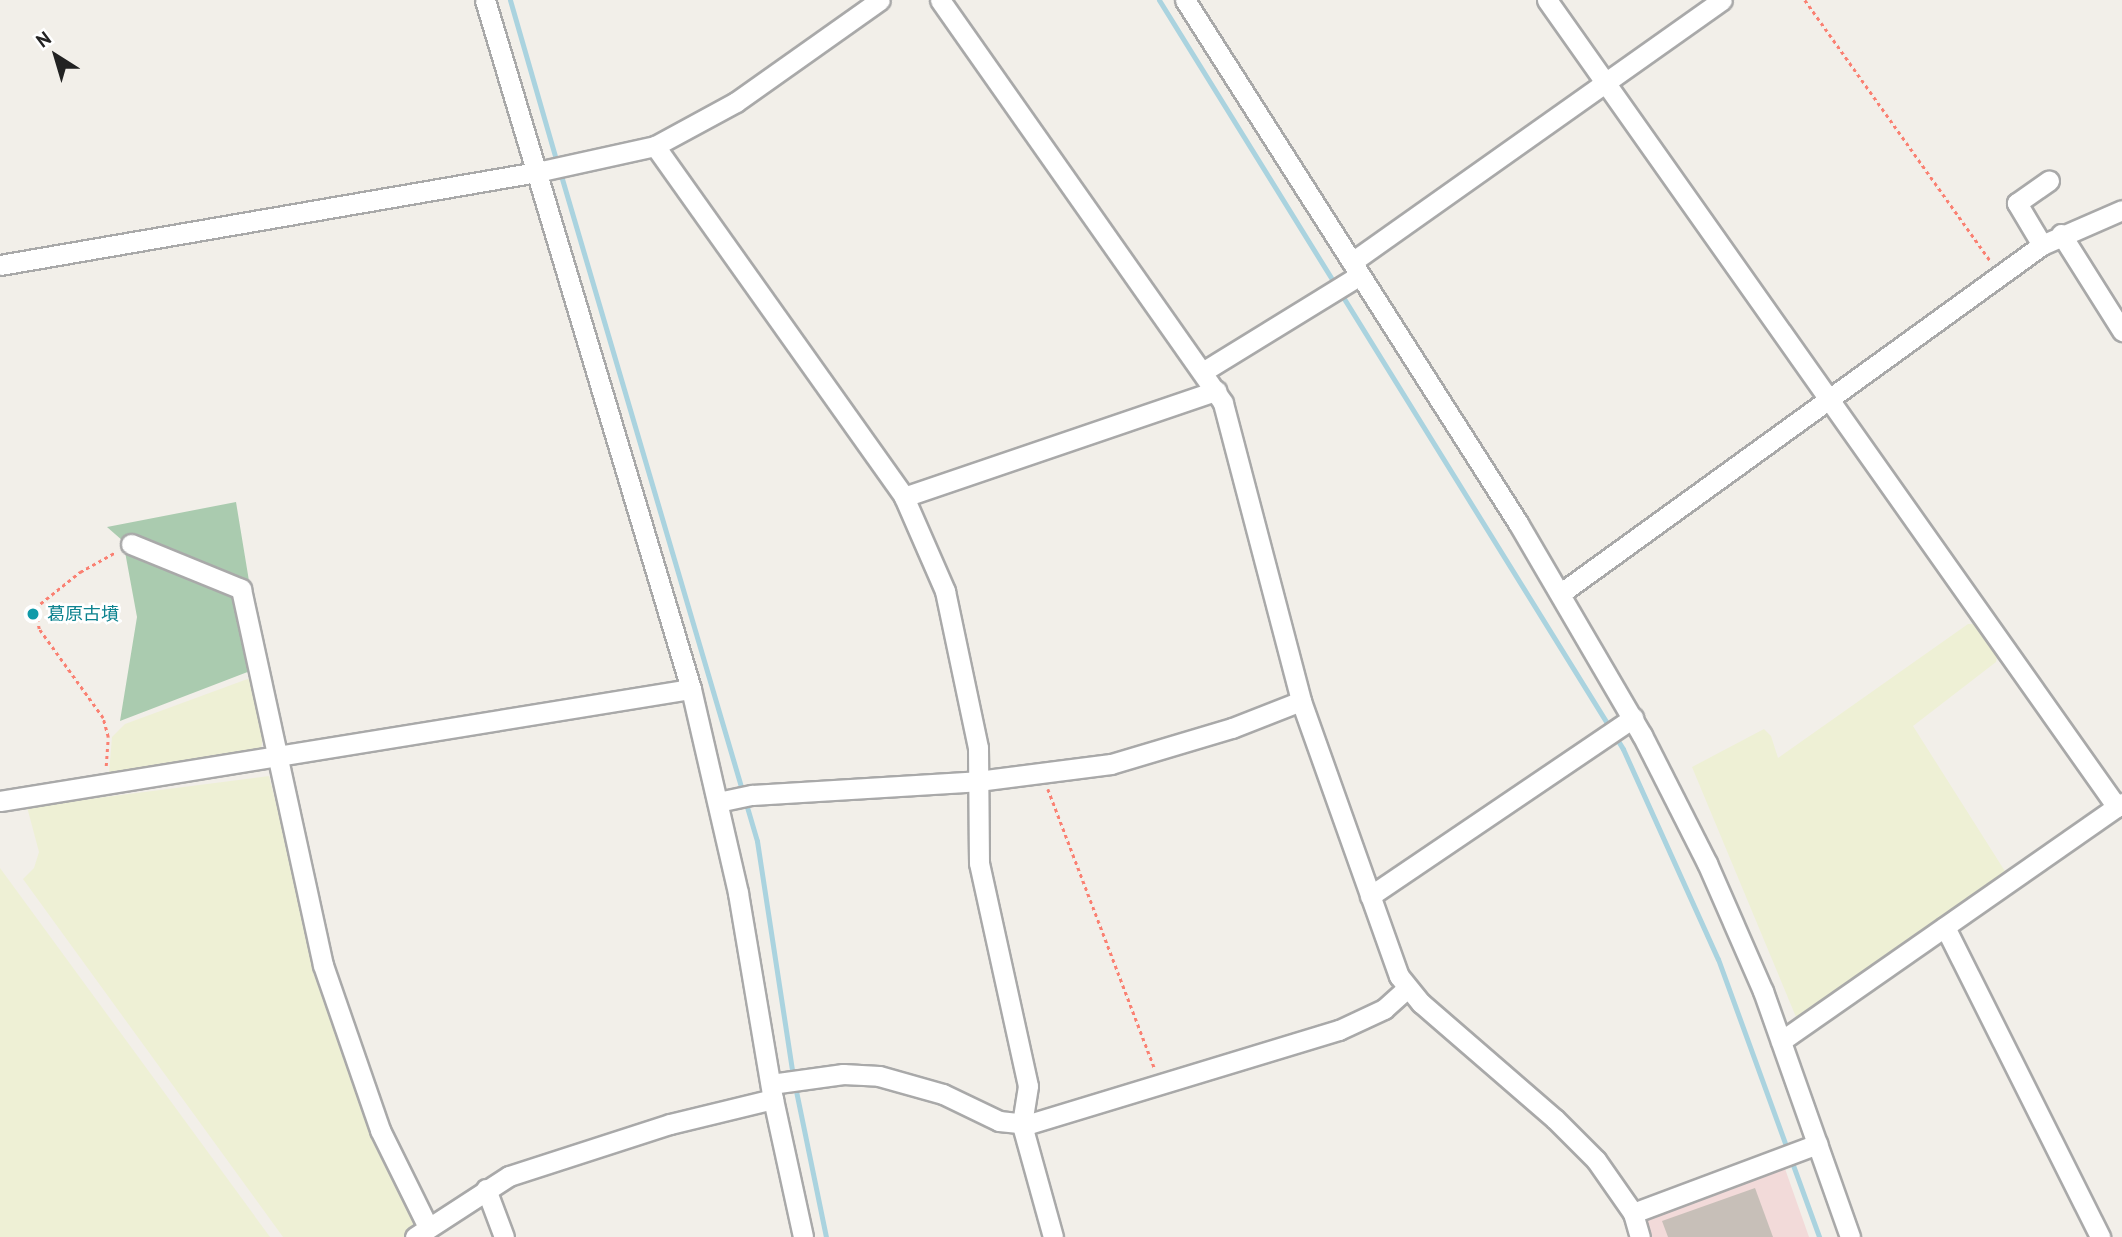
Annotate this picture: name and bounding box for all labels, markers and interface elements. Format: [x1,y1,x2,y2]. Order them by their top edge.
north arrow [21,21,91,91]
text: N [31,26,56,53]
place label: 葛原古墳 [47,603,119,625]
marker: 葛原古墳 [25,606,41,622]

